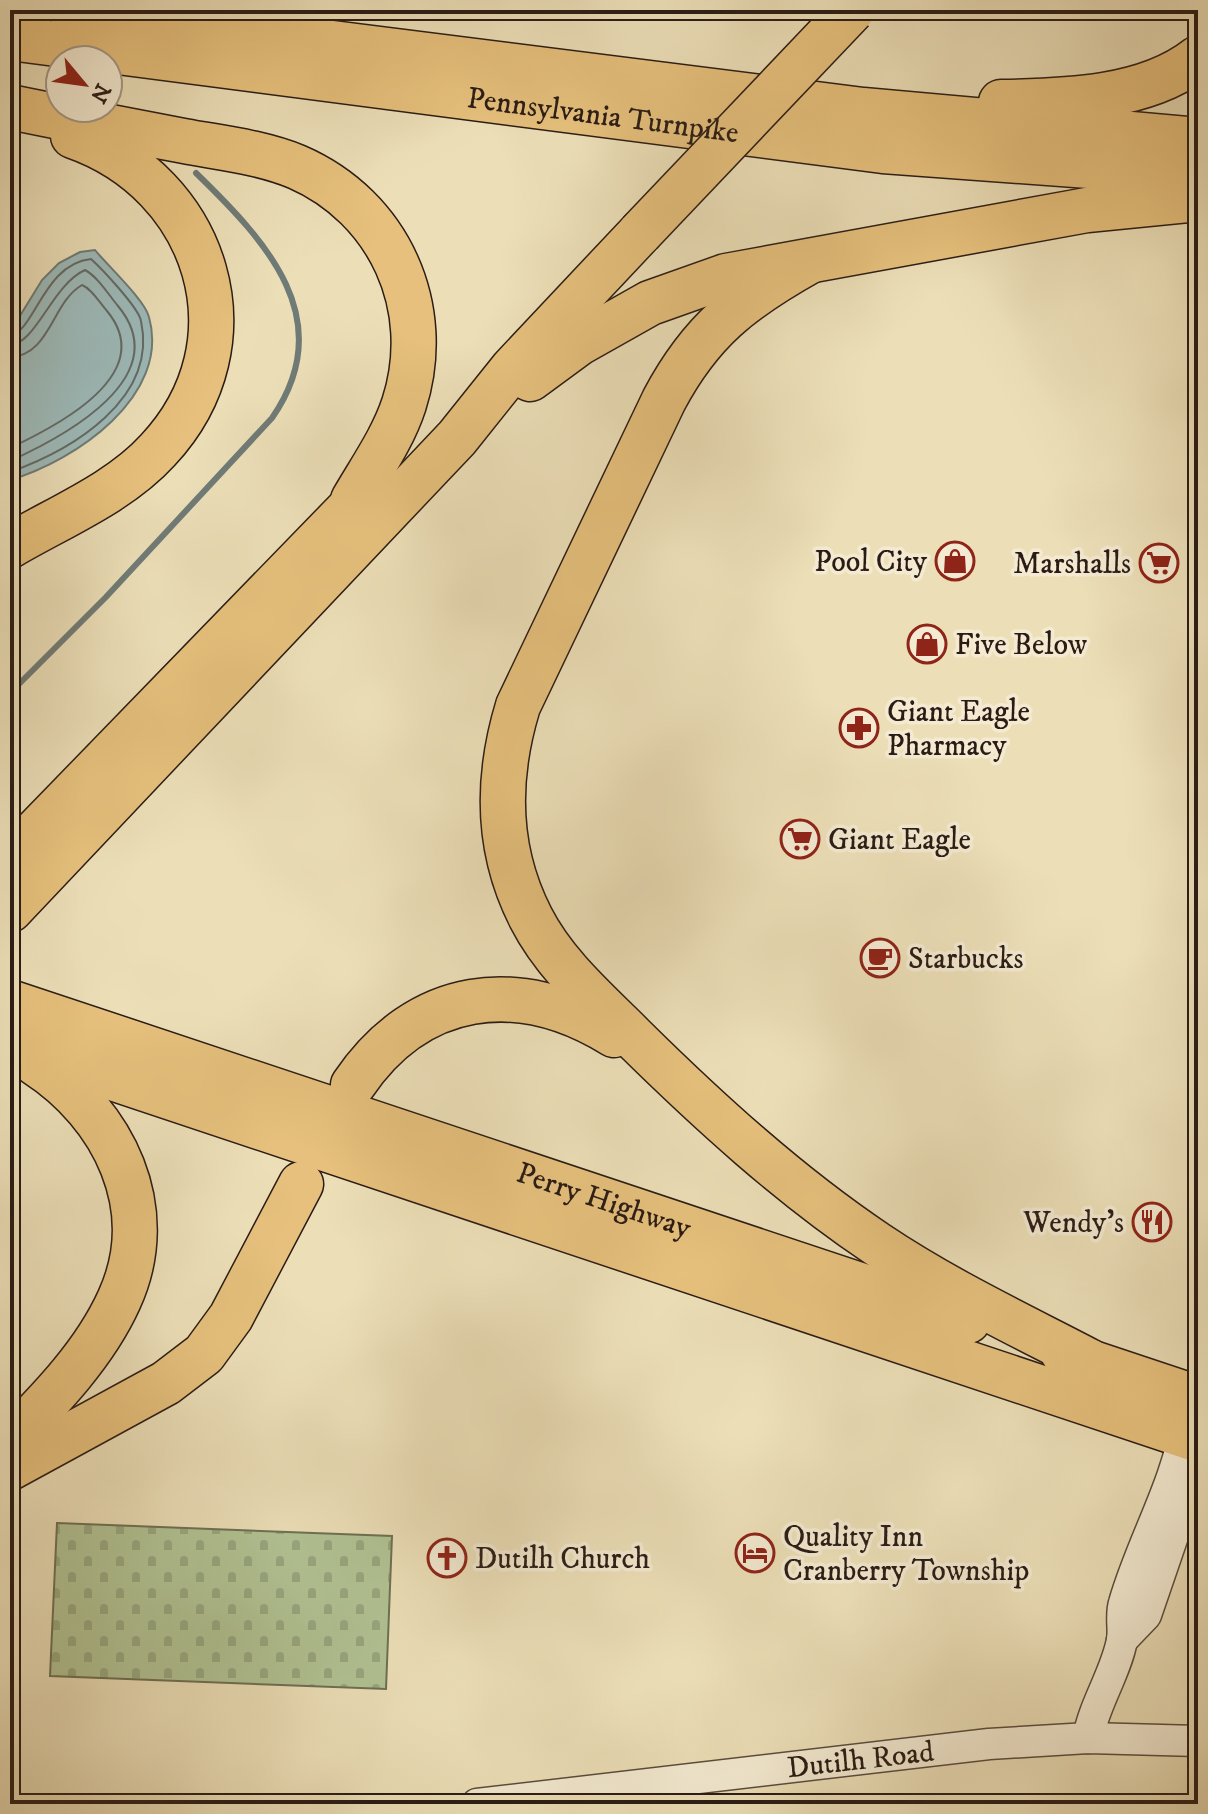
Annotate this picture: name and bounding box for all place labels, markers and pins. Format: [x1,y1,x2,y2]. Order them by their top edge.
shop icon: Pool City [934,540,976,582]
supermarket icon: Marshalls [1138,542,1180,584]
place label: Pool City [814,544,928,581]
place label: Marshalls [1013,546,1131,583]
shop icon: Five Below [906,623,948,665]
place label: Five Below [955,627,1087,664]
place label: Giant Eagle Pharmacy [887,694,1030,765]
pharmacy icon: Giant Eagle Pharmacy [838,707,880,749]
supermarket icon: Giant Eagle [779,818,821,860]
place label: Giant Eagle [828,822,971,859]
cafe icon: Starbucks [859,937,901,979]
place label: Starbucks [908,941,1024,978]
restaurant icon: Wendy's [1131,1201,1173,1243]
place label: Wendy's [1022,1205,1124,1242]
place label: Quality Inn Cranberry Township [783,1519,1029,1590]
hotel icon: Quality Inn Cranberry Township [734,1532,776,1574]
church icon: Dutilh Church [426,1537,468,1579]
place label: Dutilh Church [475,1541,650,1578]

